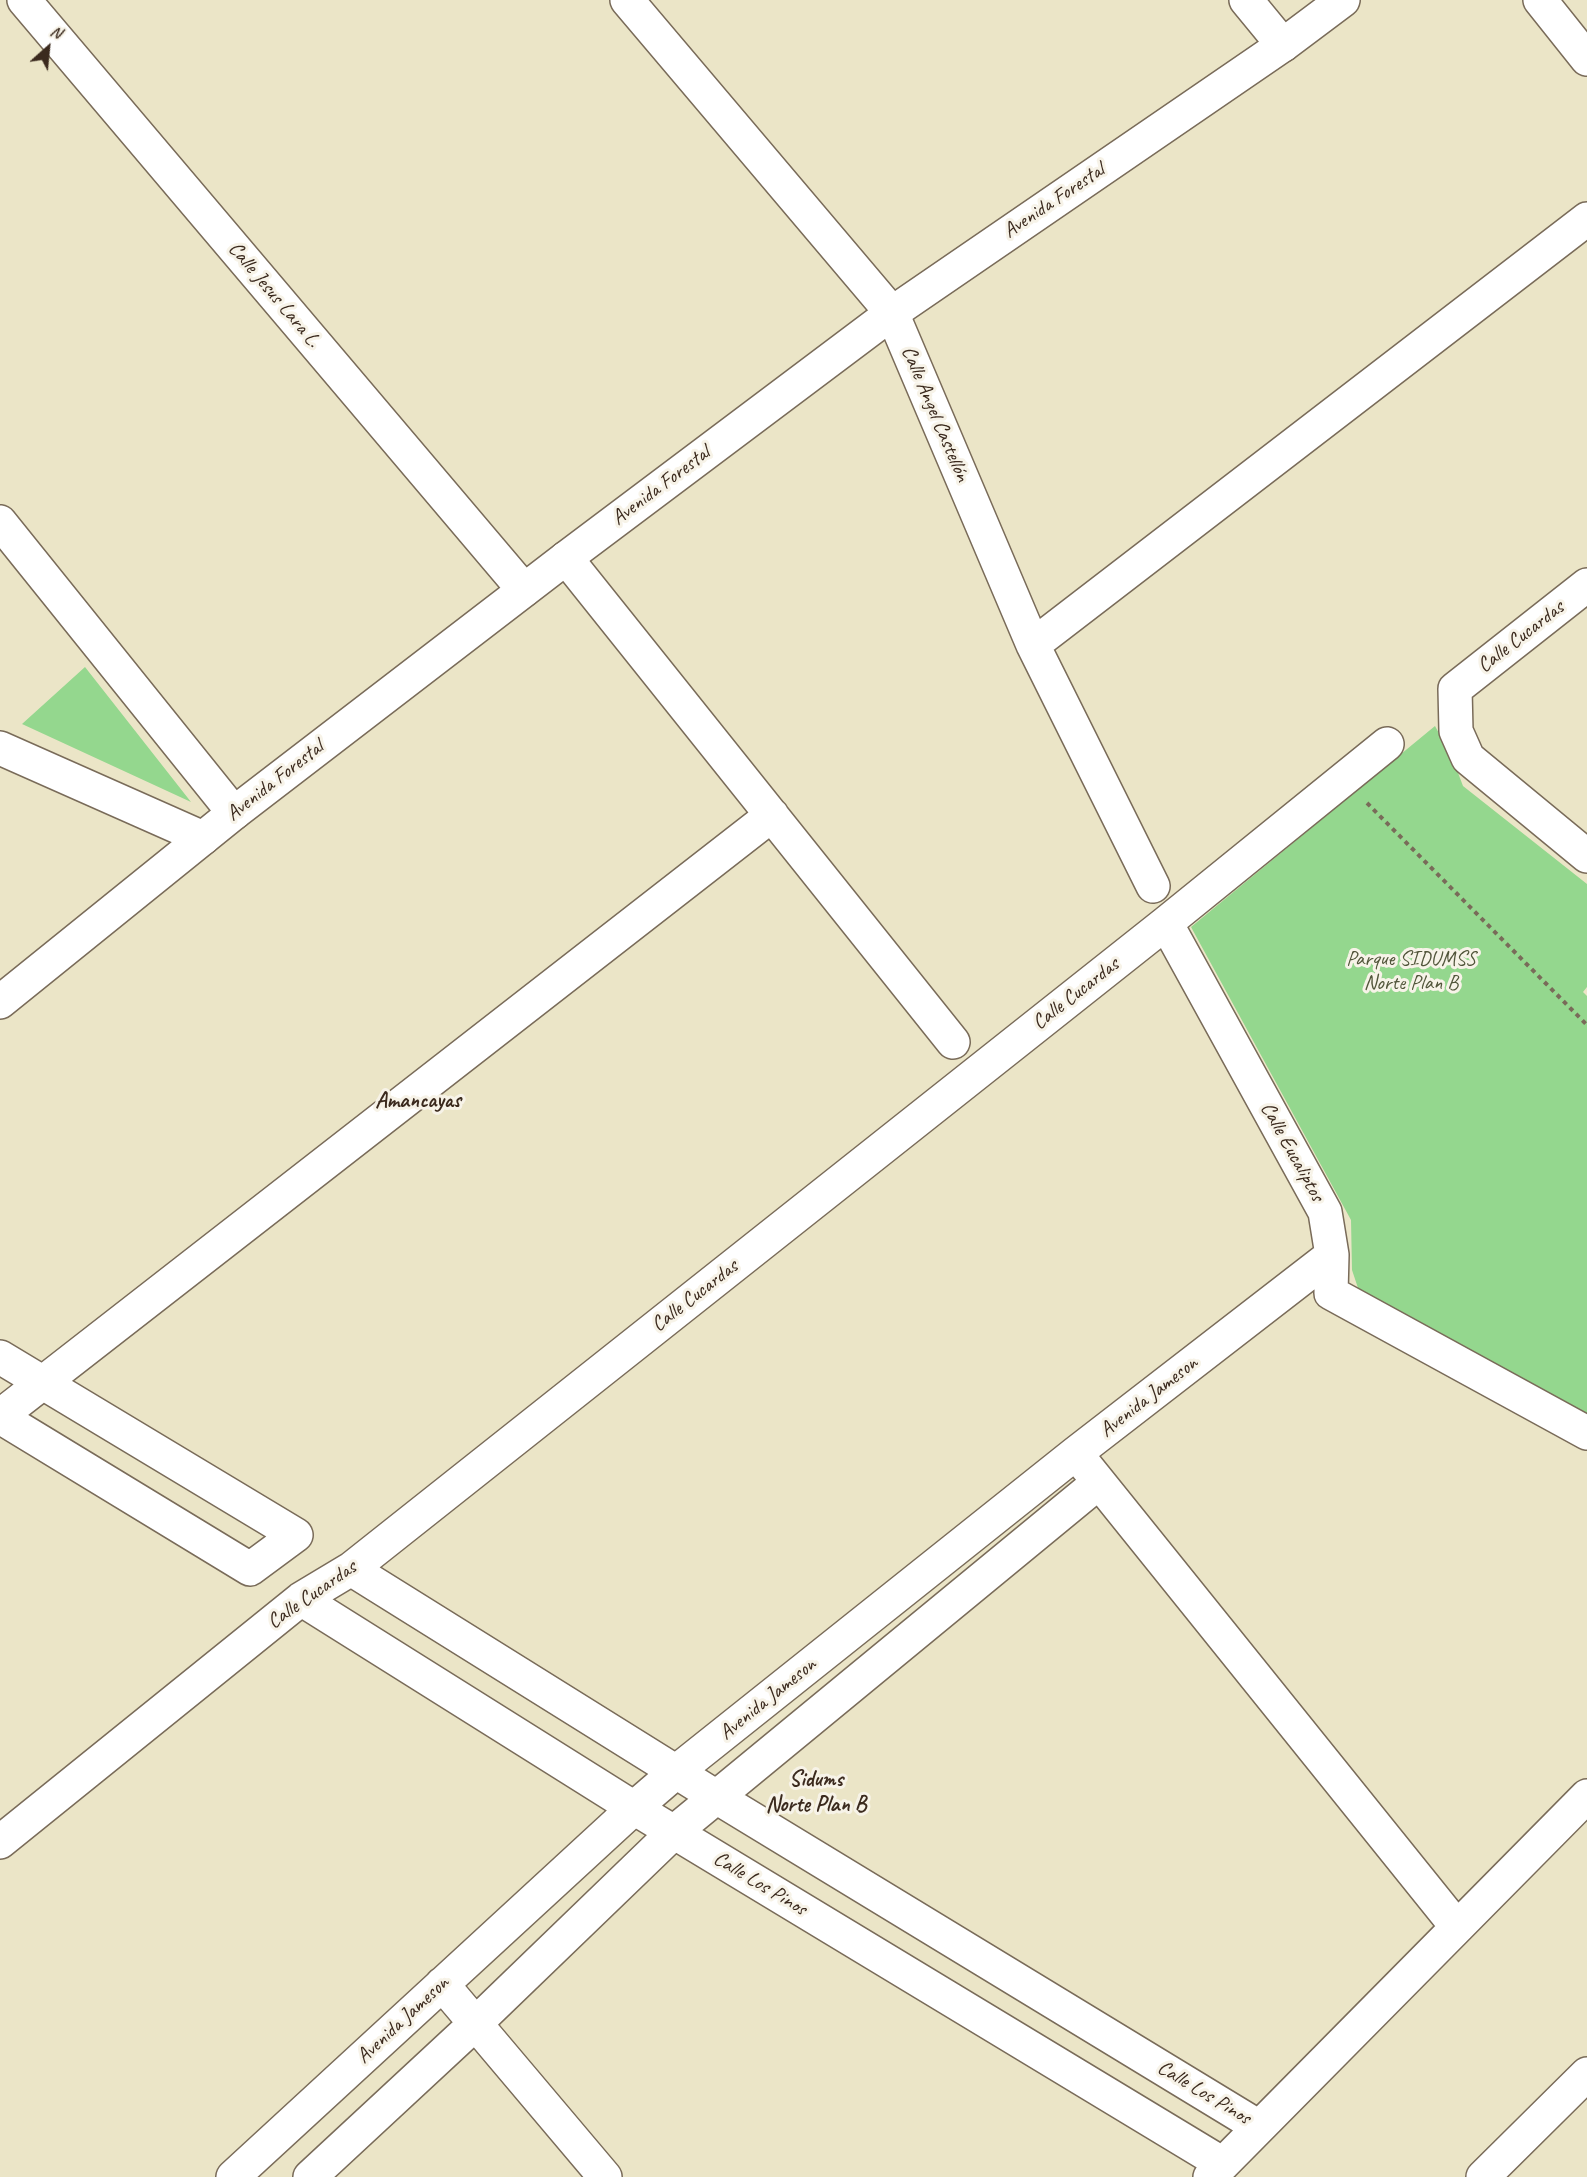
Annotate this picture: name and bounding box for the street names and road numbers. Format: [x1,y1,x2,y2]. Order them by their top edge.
street label: Avenida Forestal [999,158,1109,244]
street label: Calle Jesus Lara L. [222,237,326,353]
street label: Calle Angel Castellón [895,342,975,486]
street label: Avenida Forestal [607,441,715,531]
street label: Calle Cucardas [1473,595,1569,679]
street label: Avenida Forestal [221,735,329,827]
street label: Calle Cucardas [1028,952,1124,1036]
street label: Calle Eucaliptos [1254,1098,1330,1206]
street label: Calle Cucardas [647,1254,743,1338]
street label: Avenida Jameson [1095,1351,1203,1443]
street label: Calle Cucardas [263,1555,361,1635]
street label: Avenida Jameson [714,1652,822,1746]
street label: Calle Los Pinos [709,1846,811,1922]
street label: Avenida Jameson [351,1971,455,2069]
street label: Calle Los Pinos [1153,2055,1255,2131]

